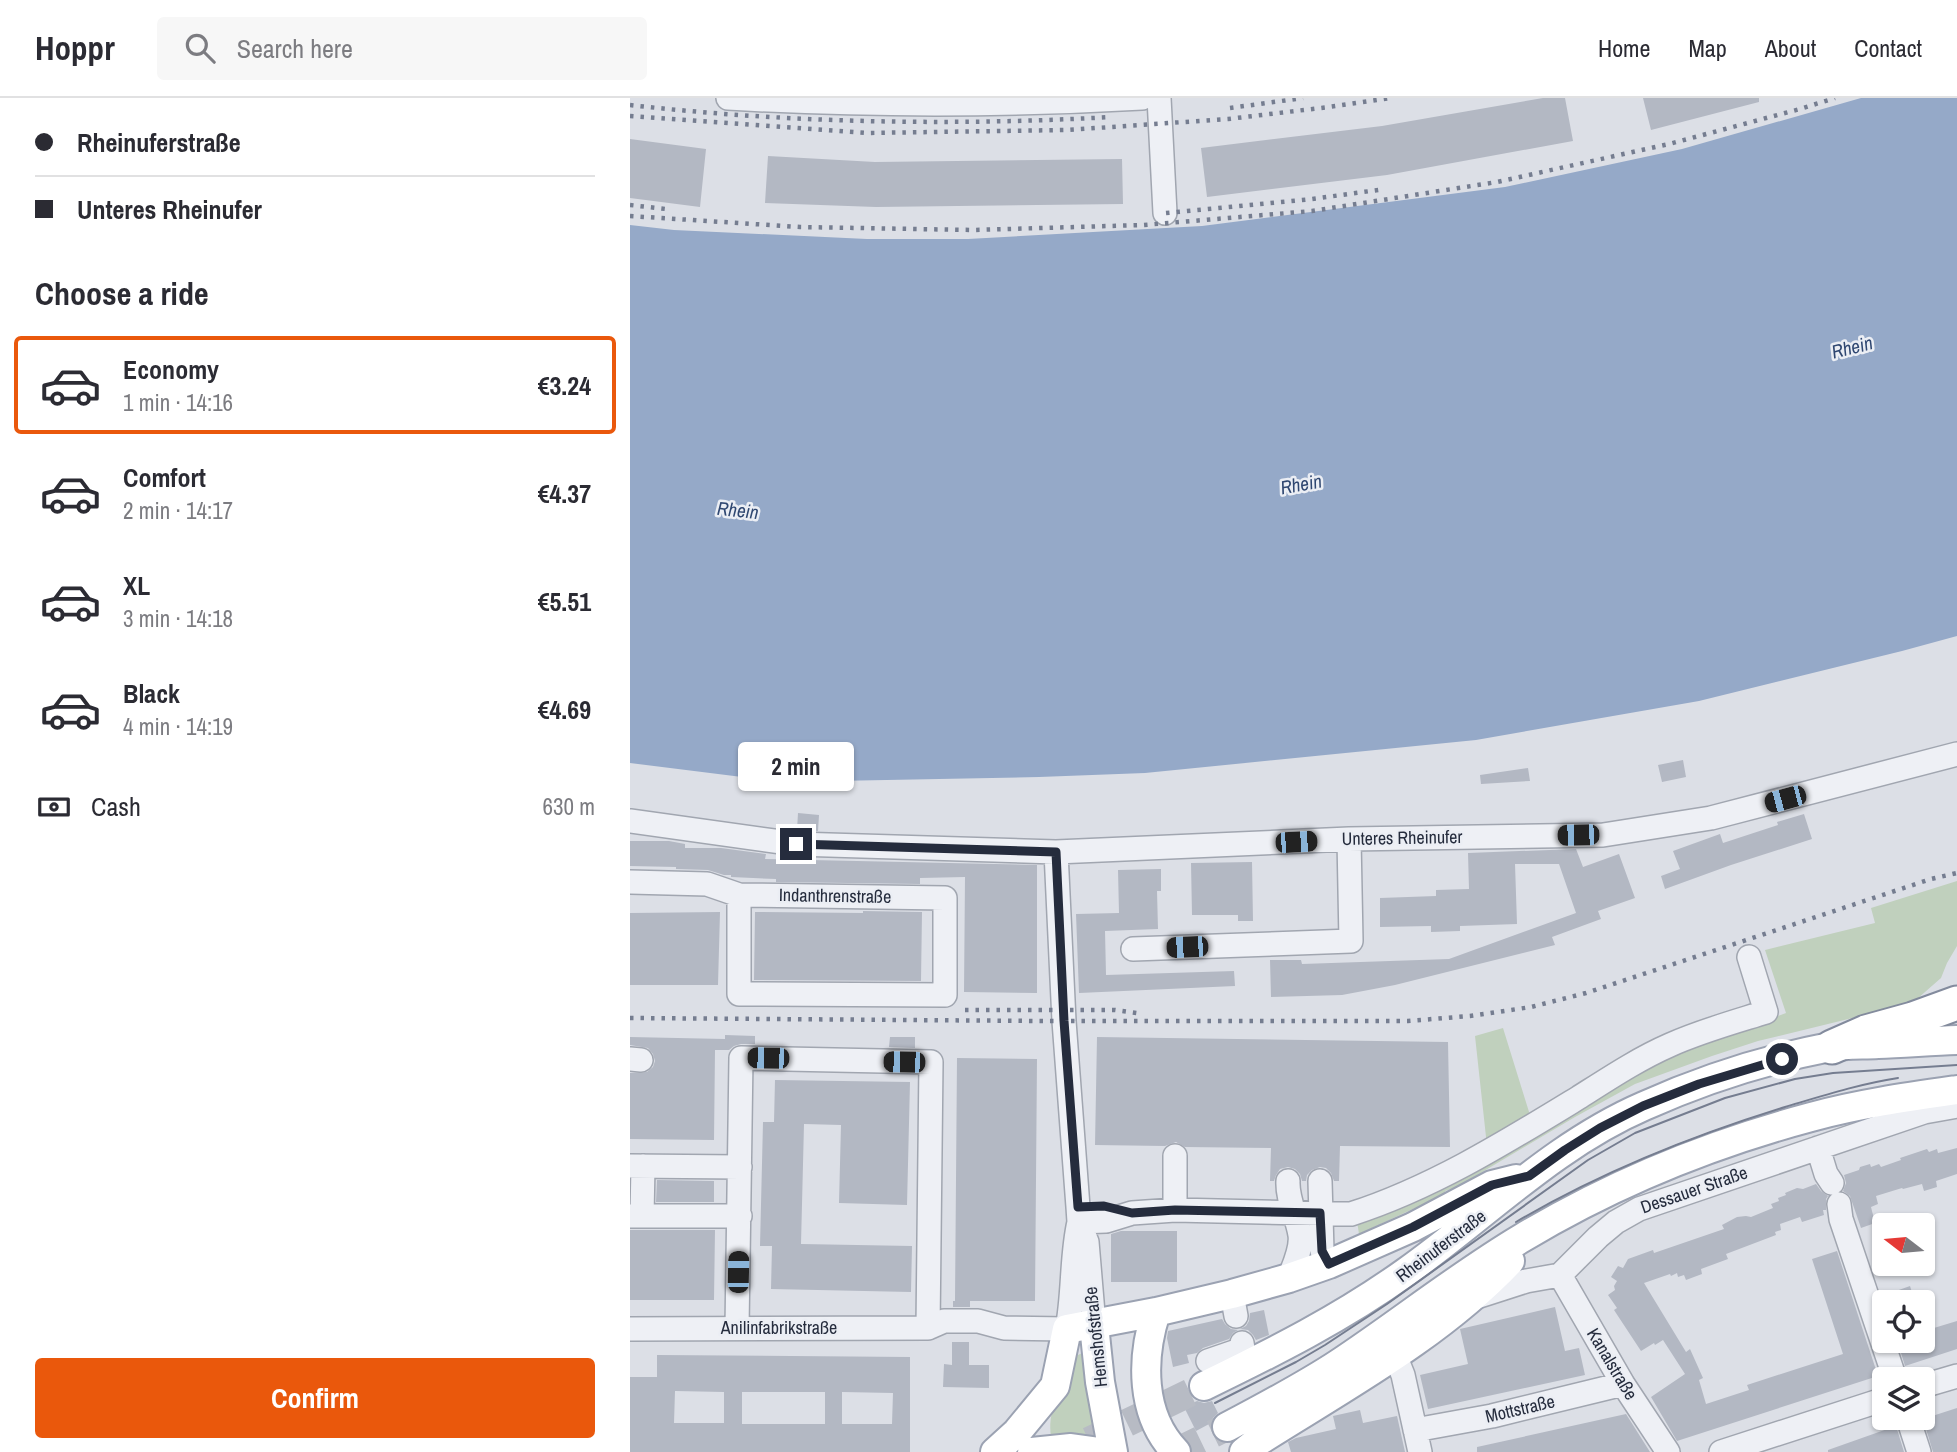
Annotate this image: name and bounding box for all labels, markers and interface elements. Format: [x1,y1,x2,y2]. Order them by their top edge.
search box [157,17,647,80]
text: Hoppr [35,26,115,70]
icon: search [181,29,219,67]
text: Search here [237,31,353,66]
text: Home [1598,32,1650,64]
text: Map [1688,32,1727,64]
text: About [1765,32,1816,64]
text: Contact [1854,32,1922,64]
text: Rheinuferstraße [77,125,241,160]
text: Unteres Rheinufer [77,192,262,227]
text: Choose a ride [35,272,209,315]
water label: Rhein [1829,329,1875,365]
text: Economy [123,352,219,387]
icon: car [39,354,102,417]
text: €3.24 [538,368,591,403]
text: 1 min · 14:16 [123,387,233,418]
text: Comfort [123,460,206,495]
icon: car [39,462,102,525]
water label: Rhein [1278,468,1324,500]
text: €4.37 [538,476,591,511]
text: 2 min · 14:17 [123,495,233,526]
water label: Rhein [716,495,760,525]
text: XL [123,568,150,603]
icon: car [39,570,102,633]
text: €5.51 [538,584,591,619]
text: 3 min · 14:18 [123,603,233,634]
text: Black [123,676,180,711]
icon: car [39,678,102,741]
text: €4.69 [538,692,591,727]
text: 4 min · 14:19 [123,711,233,742]
callout: 2 min [738,742,854,792]
text: 2 min [771,751,821,782]
car [1762,783,1809,815]
icon: cash [35,788,73,826]
text: Cash [91,789,141,824]
text: 630 m [543,791,595,822]
street label: Unteres Rheinufer [1341,824,1463,851]
car [1557,824,1600,846]
route end [780,828,812,860]
car [1275,830,1318,854]
street label: Indanthrenstraße [779,882,891,909]
car [1166,936,1209,958]
route start [1766,1043,1798,1075]
car [747,1047,790,1069]
car [883,1051,926,1073]
street label: Dessauer Straße [1637,1160,1751,1220]
street label: Rheinuferstraße [1391,1204,1491,1288]
north arrow [1872,1213,1936,1276]
map controls [1872,1213,1935,1430]
car [728,1251,749,1293]
street label: Hemshofstraße [1078,1286,1113,1389]
button: locate [1872,1290,1935,1353]
street label: Anilinfabrikstraße [720,1315,837,1340]
street label: Kanalstraße [1581,1323,1644,1404]
button: Confirm [35,1358,595,1438]
button: layers [1872,1367,1935,1430]
street label: Mottstraße [1483,1388,1557,1429]

